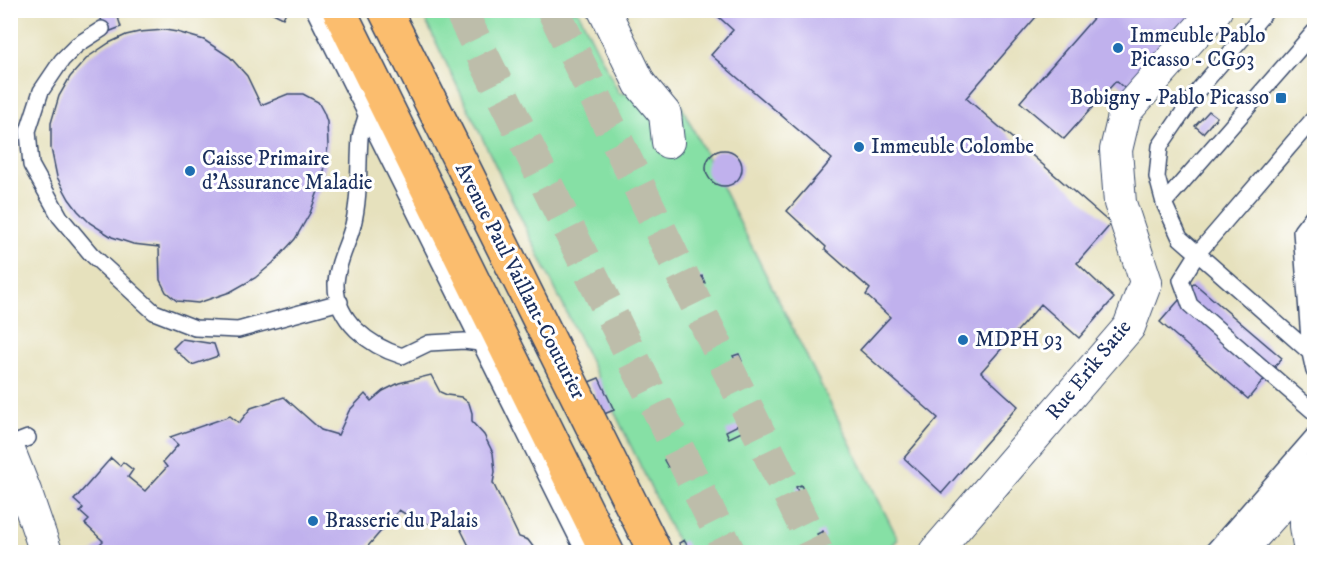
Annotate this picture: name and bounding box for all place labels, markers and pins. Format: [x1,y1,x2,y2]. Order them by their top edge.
place label: Immeuble Pablo Picasso - CG93 [1130,23,1265,73]
marker: Immeuble Pablo Picasso - CG93 [1111,41,1125,55]
place label: Bobigny - Pablo Picasso [1070,85,1269,111]
marker: Bobigny - Pablo Picasso [1274,91,1288,105]
place label: Immeuble Colombe [871,134,1034,160]
marker: Immeuble Colombe [852,140,866,154]
place label: Caisse Primaire d'Assurance Maladie [202,146,373,196]
marker: Caisse Primaire d'Assurance Maladie [183,164,197,178]
place label: MDPH 93 [975,327,1062,353]
marker: MDPH 93 [956,333,970,347]
place label: Brasserie du Palais [325,508,478,534]
marker: Brasserie du Palais [306,514,320,528]

